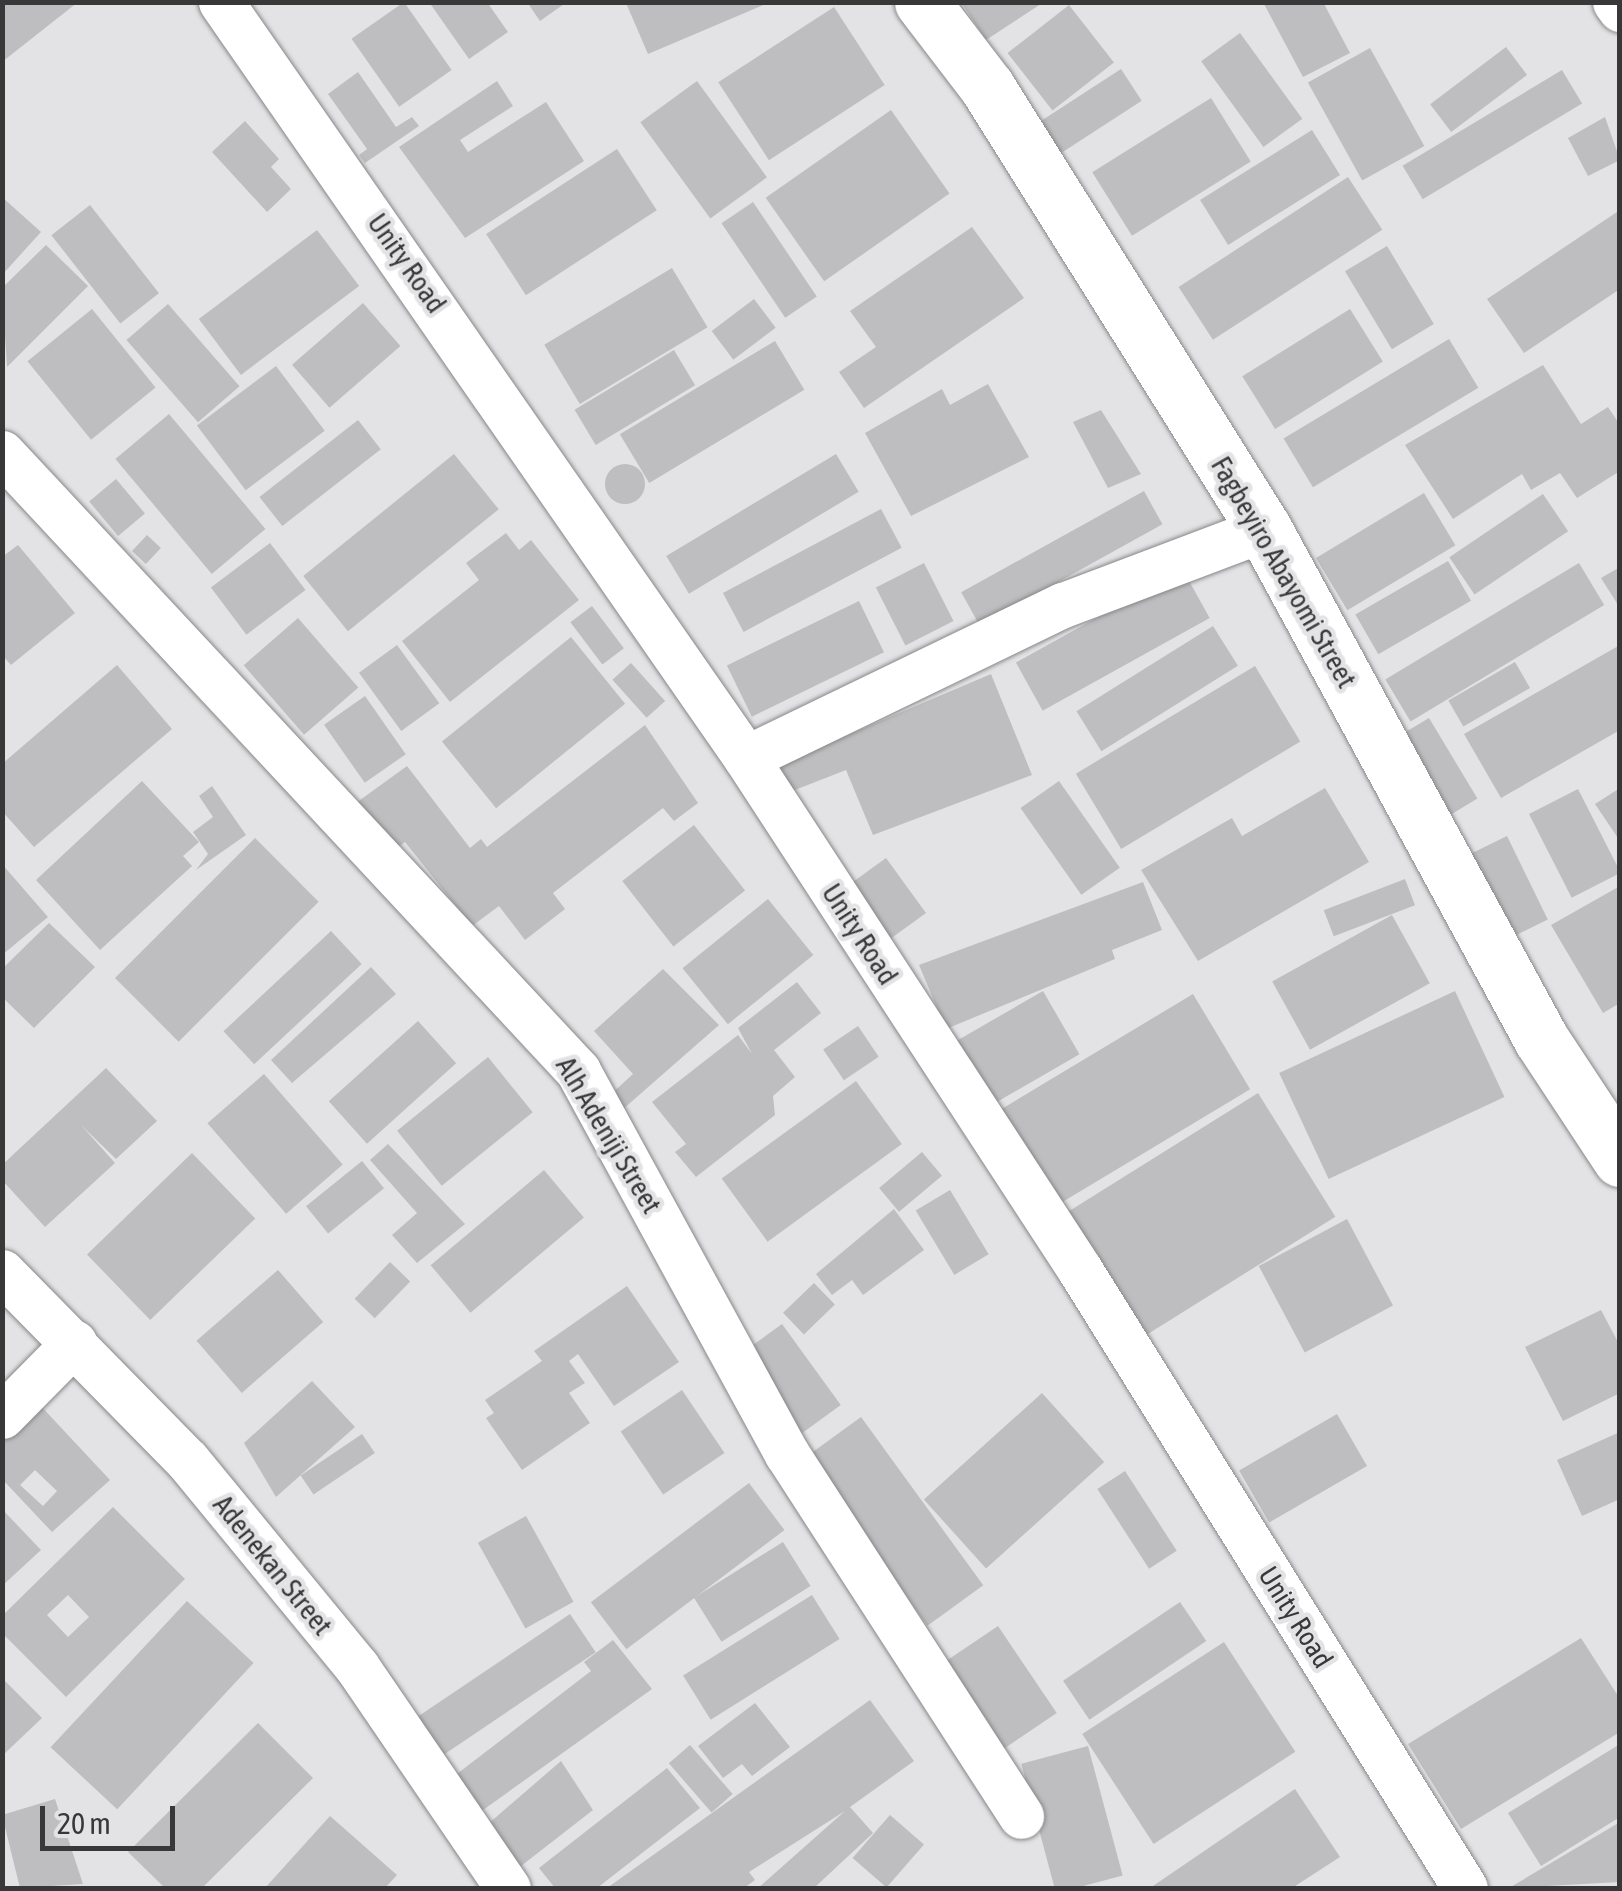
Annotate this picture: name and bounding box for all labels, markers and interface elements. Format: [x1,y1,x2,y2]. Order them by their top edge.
street label: Unity Road [361,207,453,319]
street label: Fagbeyiro Abayomi Street [1204,451,1364,693]
street label: Unity Road [815,877,905,991]
street label: Alh Adeniji Street [549,1051,669,1219]
street label: Adenekan Street [206,1488,340,1642]
street label: Unity Road [1252,1560,1340,1674]
scale bar [45,1786,180,1848]
text: 20 m [57,1806,111,1840]

